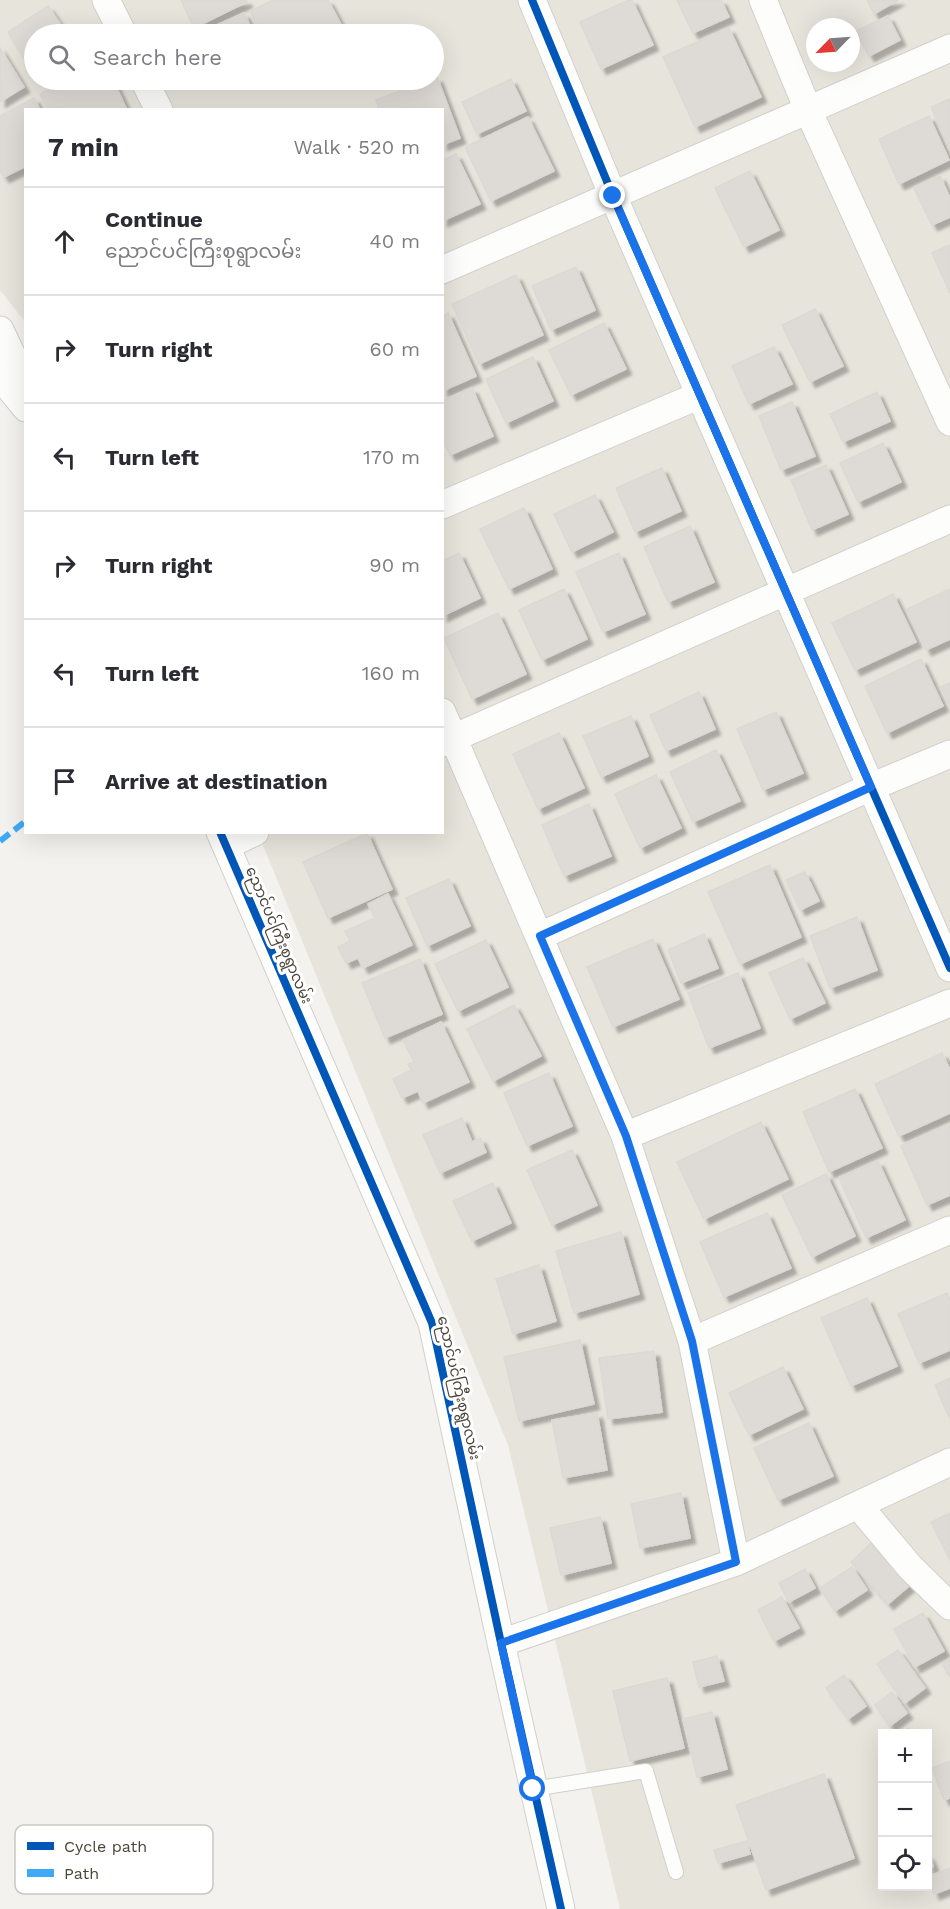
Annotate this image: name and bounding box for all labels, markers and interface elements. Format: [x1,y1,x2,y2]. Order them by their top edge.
north arrow [806,18,860,72]
search box [24,24,444,90]
icon: search [45,41,78,74]
text: Search here [93,45,222,70]
text: 7 min [48,132,119,162]
text: Walk · 520 m [293,135,420,159]
route end [599,182,625,208]
text: Continue [105,207,203,232]
icon: ahead [48,225,81,258]
text: 40 m [369,229,420,253]
text: ညောင်ပင်ကြီးစုရွာလမ်း [105,239,301,263]
icon: right [48,333,81,366]
text: Turn right [105,337,212,362]
text: 60 m [370,337,420,361]
icon: left [48,441,81,474]
text: Turn left [105,445,199,470]
text: 170 m [363,445,420,469]
icon: right [48,549,81,582]
text: Turn right [105,553,212,578]
text: 90 m [369,553,420,577]
icon: left [48,657,81,690]
text: Turn left [105,661,199,686]
text: 160 m [362,661,420,685]
icon: arrive [48,765,81,798]
text: Arrive at destination [105,769,328,794]
street label: ညောင်ပင်ကြီးစုရွာလမ်း [239,863,317,1008]
street label: ညောင်ပင်ကြီးစုရွာလမ်း [431,1314,485,1462]
map controls [878,1729,932,1891]
button: + [878,1729,932,1783]
route start [519,1775,545,1801]
button: − [878,1783,932,1837]
legend [15,1825,213,1894]
text: Cycle path [64,1837,147,1856]
button: locate [878,1837,932,1891]
text: Path [64,1864,99,1883]

